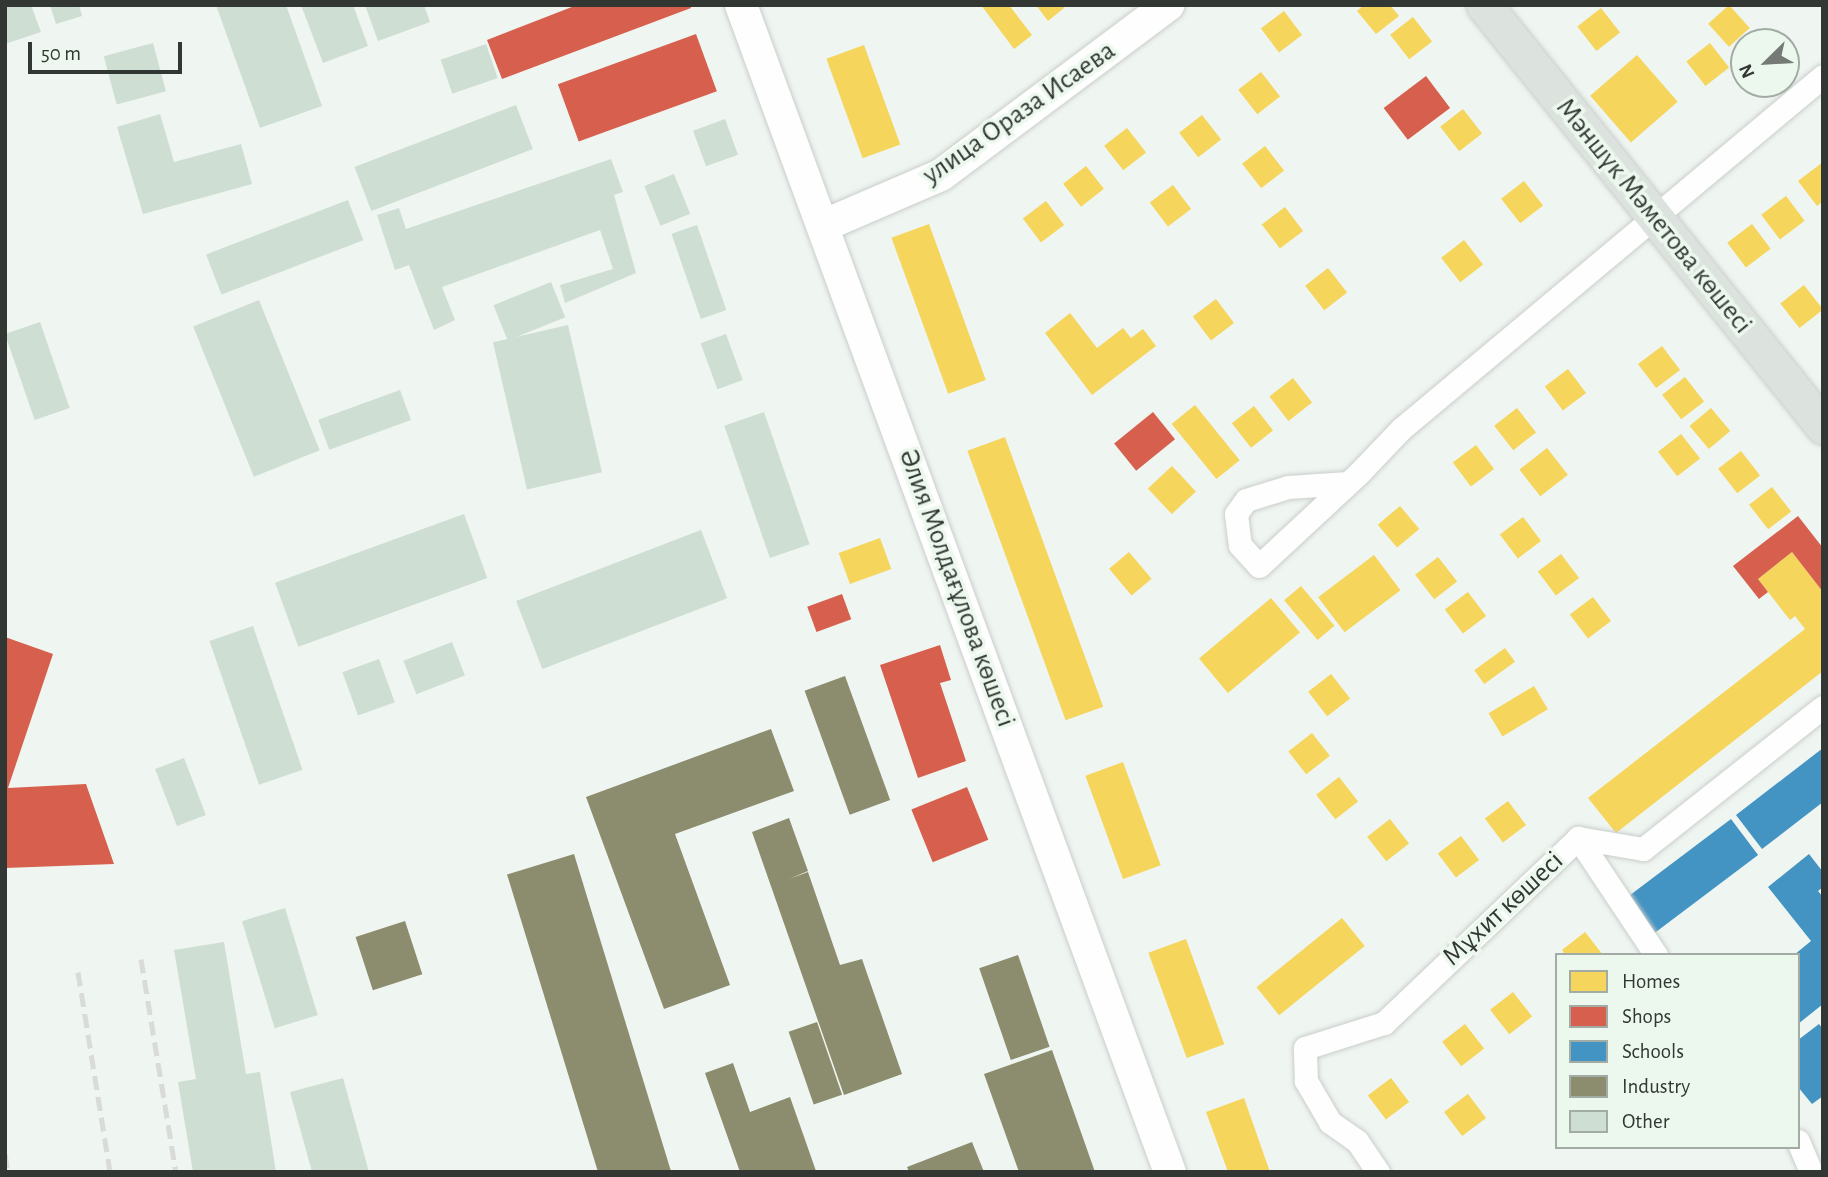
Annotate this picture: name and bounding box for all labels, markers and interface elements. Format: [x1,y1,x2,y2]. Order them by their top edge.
scale bar [32,28,186,72]
north arrow [1730,28,1800,98]
street label: улица Ораза Исаева [916,34,1122,192]
text: 50 m [41,43,81,64]
text: N [1736,61,1759,81]
street label: Мәншүк Мәметова көшесі [1549,91,1759,341]
street label: Әлия Молдағұлова көшесі [891,445,1023,731]
street label: Мұхит көшесі [1435,844,1571,974]
legend [1555,953,1800,1149]
text: Homes [1622,971,1680,992]
text: Shops [1622,1006,1671,1027]
text: Schools [1622,1041,1684,1062]
text: Industry [1622,1076,1690,1097]
text: Other [1622,1111,1669,1132]

